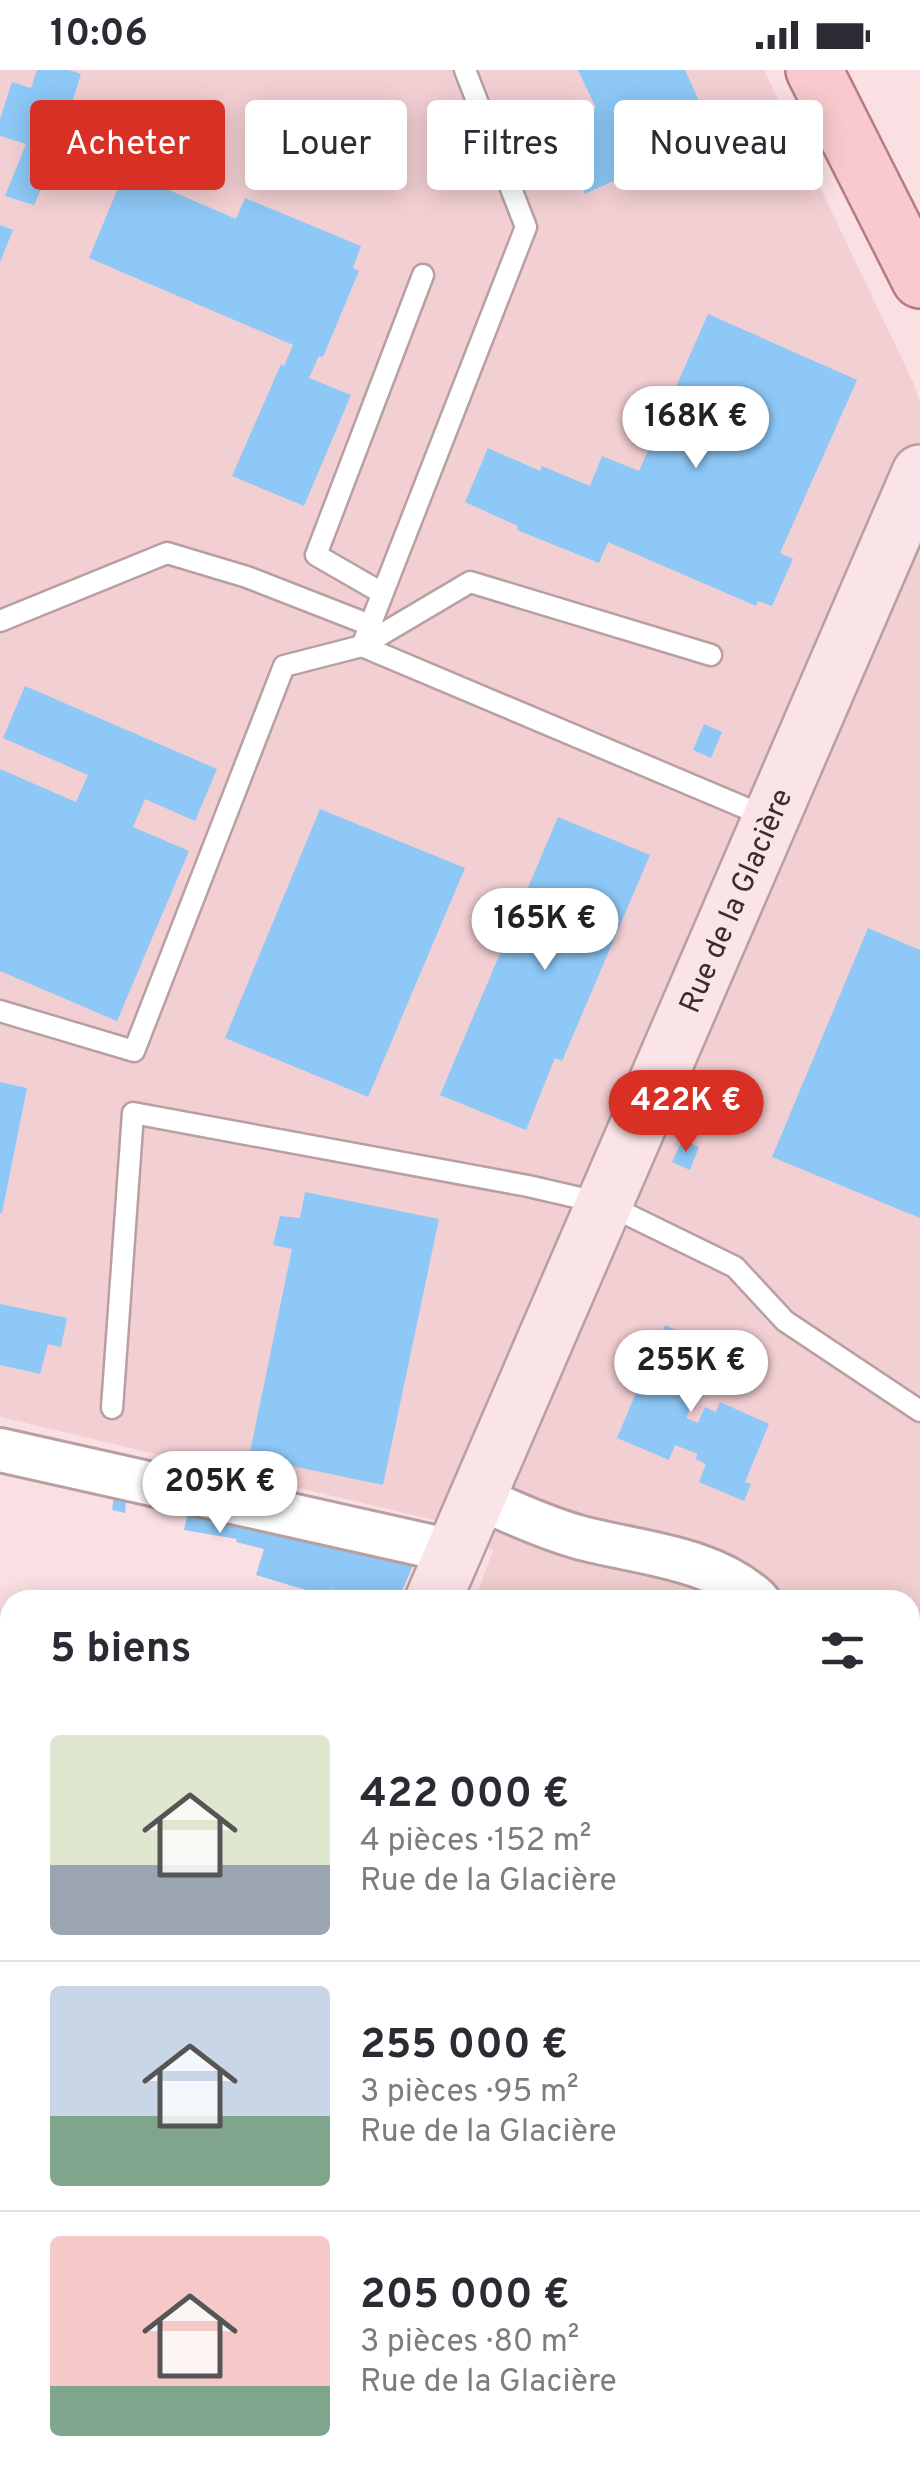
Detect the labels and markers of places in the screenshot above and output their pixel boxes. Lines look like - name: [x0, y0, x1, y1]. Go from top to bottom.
- pin: 168K €: [615, 386, 777, 471]
- pin: 165K €: [464, 888, 626, 973]
- pin: 422K €: [605, 1070, 767, 1155]
- pin: 255K €: [610, 1330, 772, 1415]
- pin: 205K €: [139, 1451, 301, 1536]

